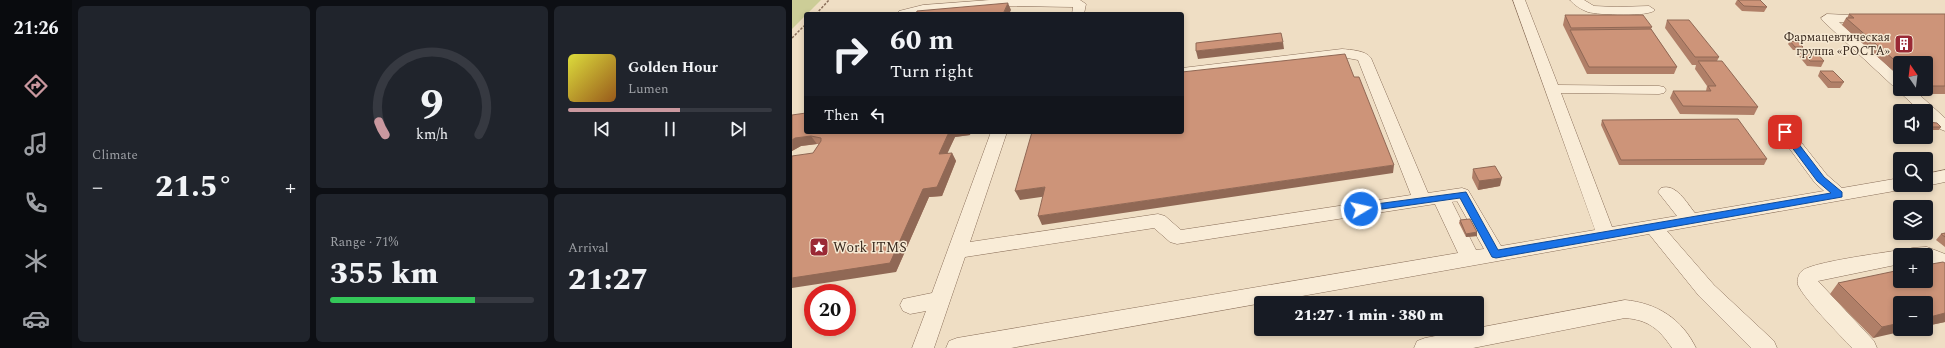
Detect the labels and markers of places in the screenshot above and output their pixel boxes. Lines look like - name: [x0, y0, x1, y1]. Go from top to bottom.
- place label: Фармацевтическая группа «РОСТА»: [1784, 28, 1890, 61]
- building icon: Фармацевтическая группа «РОСТА»: [1893, 33, 1915, 55]
- pin: [1768, 115, 1802, 149]
- place icon: Work ITMS: [808, 236, 830, 258]
- place label: Work ITMS: [833, 237, 907, 258]

